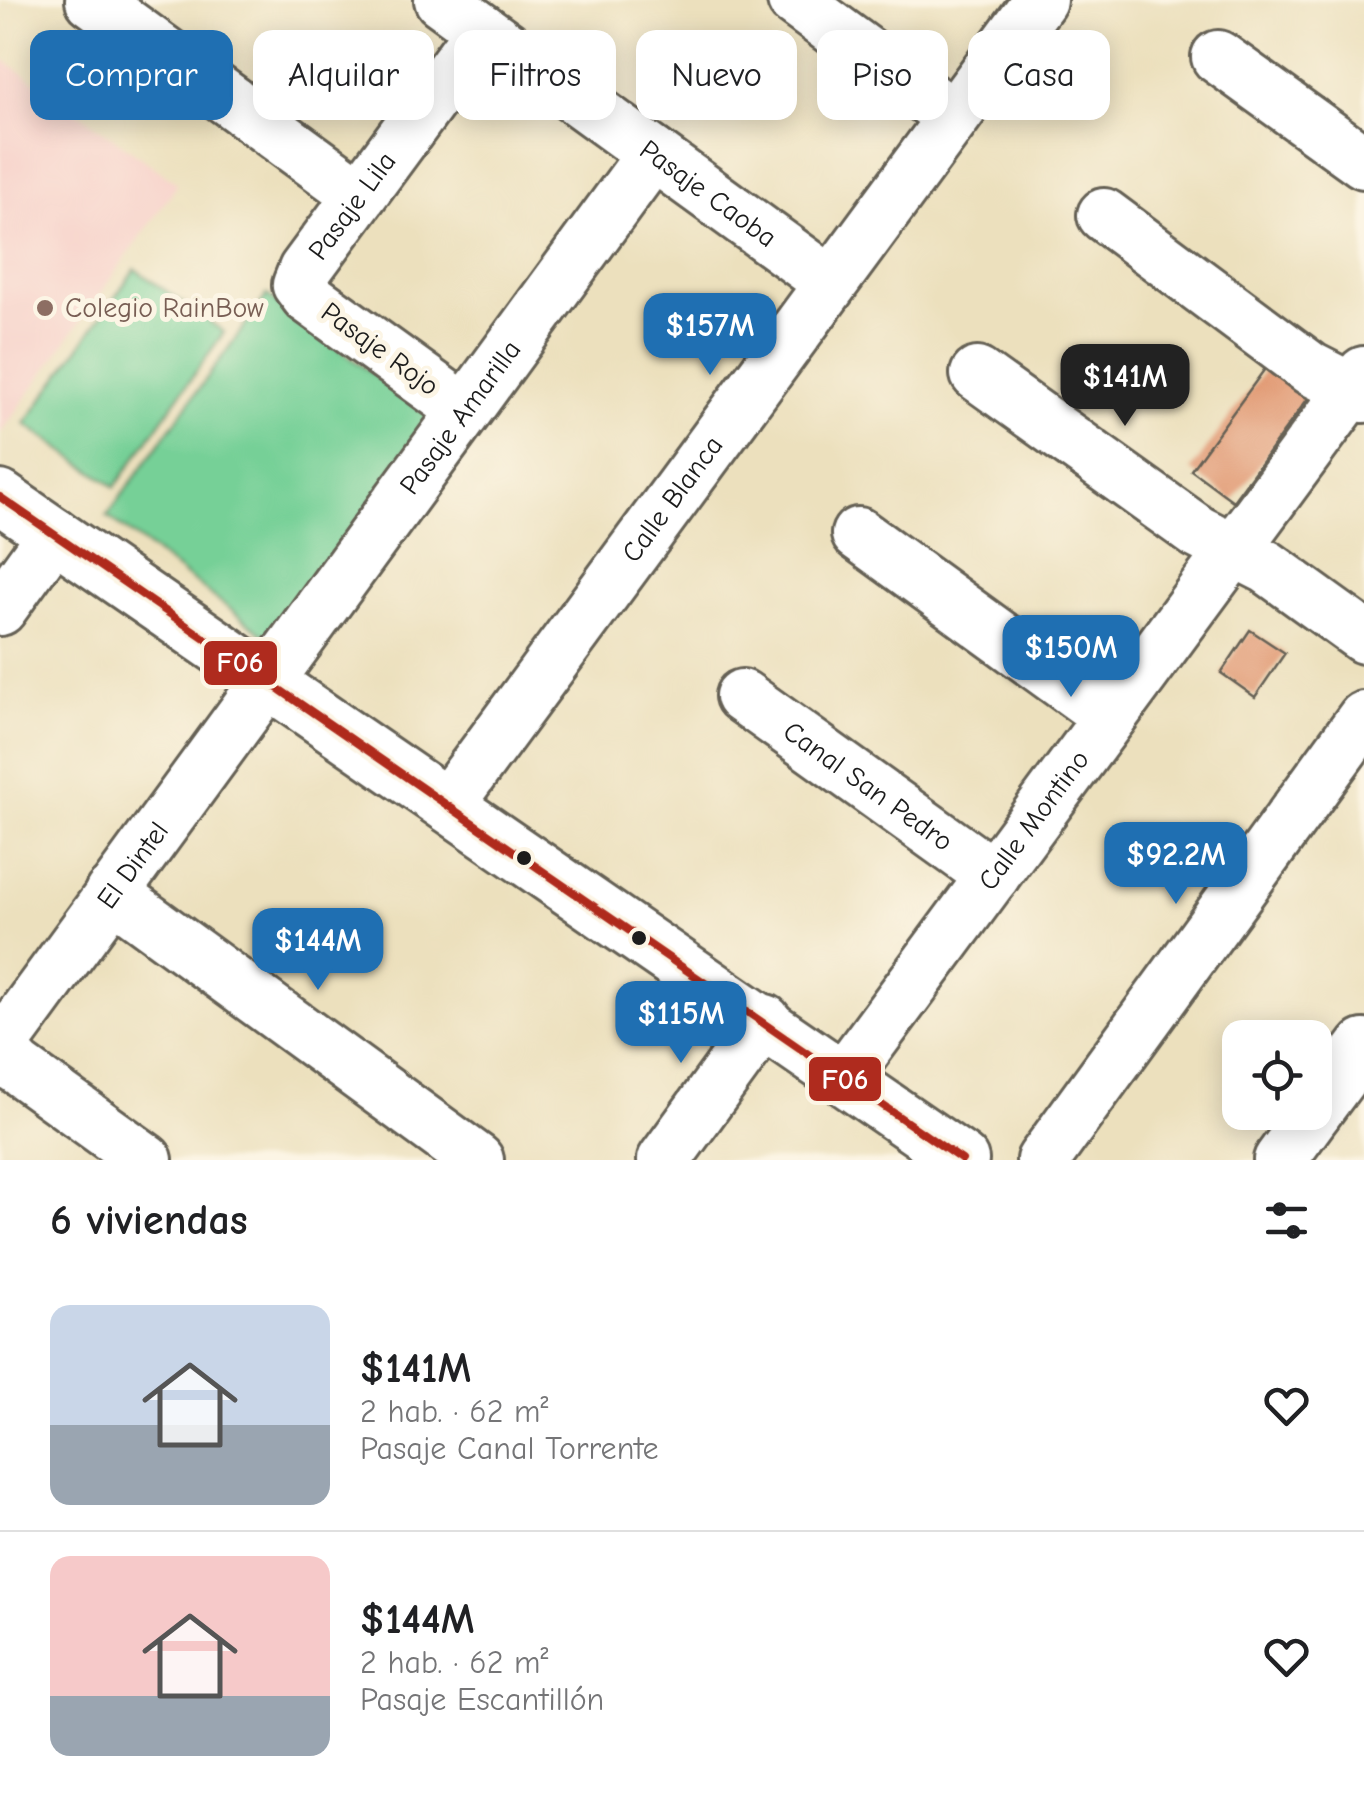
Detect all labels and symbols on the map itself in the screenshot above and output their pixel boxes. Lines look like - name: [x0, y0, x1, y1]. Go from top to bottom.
- street label: Pasaje Caoba: [634, 134, 783, 254]
- street label: Pasaje Lila: [302, 146, 403, 266]
- place label: Colegio RainBow: [65, 292, 264, 324]
- pin: $157M: [640, 293, 780, 378]
- street label: Pasaje Rojo: [315, 296, 445, 402]
- marker: Colegio RainBow: [34, 297, 56, 319]
- street label: Pasaje Amarilla: [393, 334, 527, 501]
- pin: $141M: [1055, 344, 1195, 429]
- street label: Calle Blanca: [615, 430, 729, 568]
- pin: $150M: [1001, 615, 1141, 700]
- line badge: F06: [202, 639, 279, 687]
- text: F06: [217, 647, 263, 679]
- street label: Canal San Pedro: [777, 715, 959, 858]
- street label: Calle Montino: [972, 744, 1096, 896]
- street label: El Dintel: [91, 816, 175, 915]
- pin: $92.2M: [1095, 822, 1257, 907]
- unlabelled marker: [514, 848, 534, 868]
- pin: $144M: [248, 908, 388, 993]
- unlabelled marker: [629, 928, 649, 948]
- pin: $115M: [611, 981, 751, 1066]
- line badge: F06: [807, 1055, 883, 1103]
- text: F06: [822, 1064, 868, 1096]

